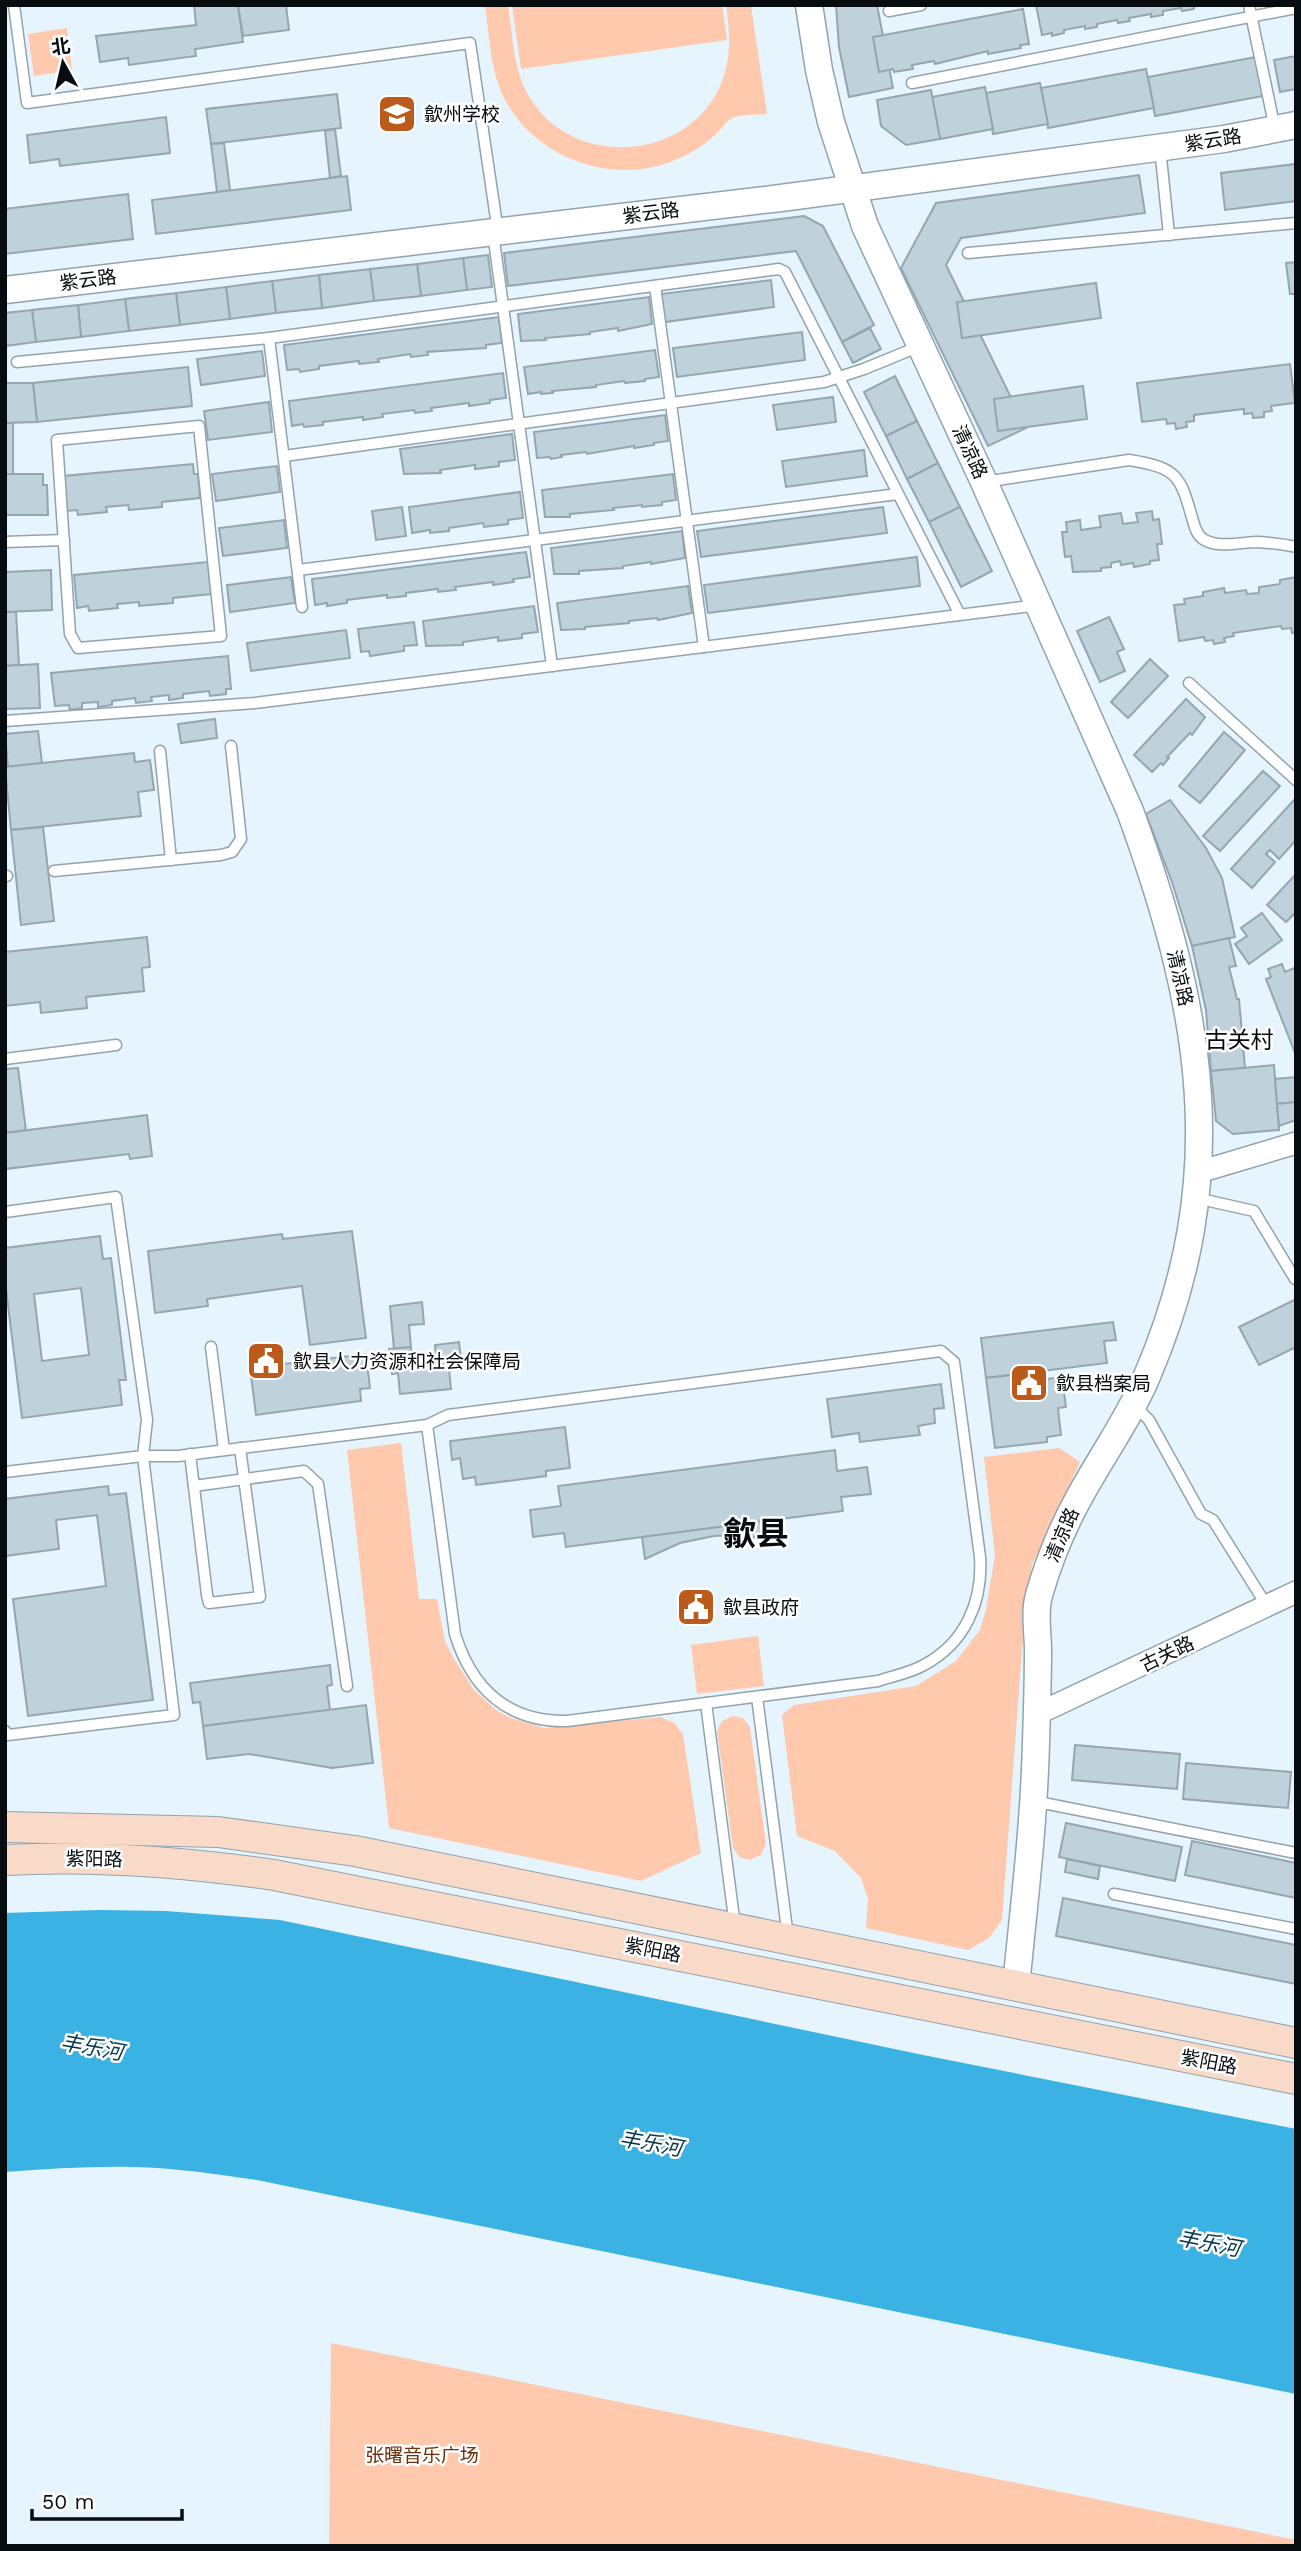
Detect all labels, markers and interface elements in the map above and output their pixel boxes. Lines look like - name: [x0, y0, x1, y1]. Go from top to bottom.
- north arrow: [28, 28, 98, 98]
- text: 北: [50, 34, 72, 59]
- school or university icon: 歙州学校: [376, 93, 418, 135]
- place label: 歙州学校: [424, 103, 500, 126]
- street label: 紫云路: [1183, 124, 1243, 156]
- street label: 紫云路: [621, 198, 681, 228]
- street label: 紫云路: [58, 265, 118, 295]
- street label: 清凉路: [948, 421, 992, 483]
- street label: 清凉路: [1162, 948, 1198, 1008]
- district label: 古关村: [1205, 1027, 1274, 1054]
- public building icon: 歙县人力资源和社会保障局: [245, 1340, 287, 1382]
- place label: 歙县人力资源和社会保障局: [293, 1350, 521, 1373]
- public building icon: 歙县档案局: [1008, 1362, 1050, 1404]
- place label: 歙县档案局: [1056, 1372, 1151, 1395]
- street label: 清凉路: [1040, 1504, 1084, 1566]
- district label: 歙县: [723, 1514, 789, 1553]
- public building icon: 歙县政府: [675, 1586, 717, 1628]
- place label: 歙县政府: [723, 1596, 799, 1619]
- street label: 古关路: [1136, 1631, 1198, 1677]
- street label: 紫阳路: [65, 1847, 123, 1871]
- street label: 紫阳路: [623, 1933, 683, 1967]
- water label: 丰乐河: [59, 2029, 129, 2065]
- street label: 紫阳路: [1179, 2045, 1239, 2079]
- water label: 丰乐河: [618, 2125, 688, 2161]
- water label: 丰乐河: [1176, 2225, 1246, 2262]
- park label: 张曙音乐广场: [365, 2444, 479, 2467]
- scale bar: [32, 2478, 182, 2522]
- text: 50 m: [42, 2489, 94, 2514]

